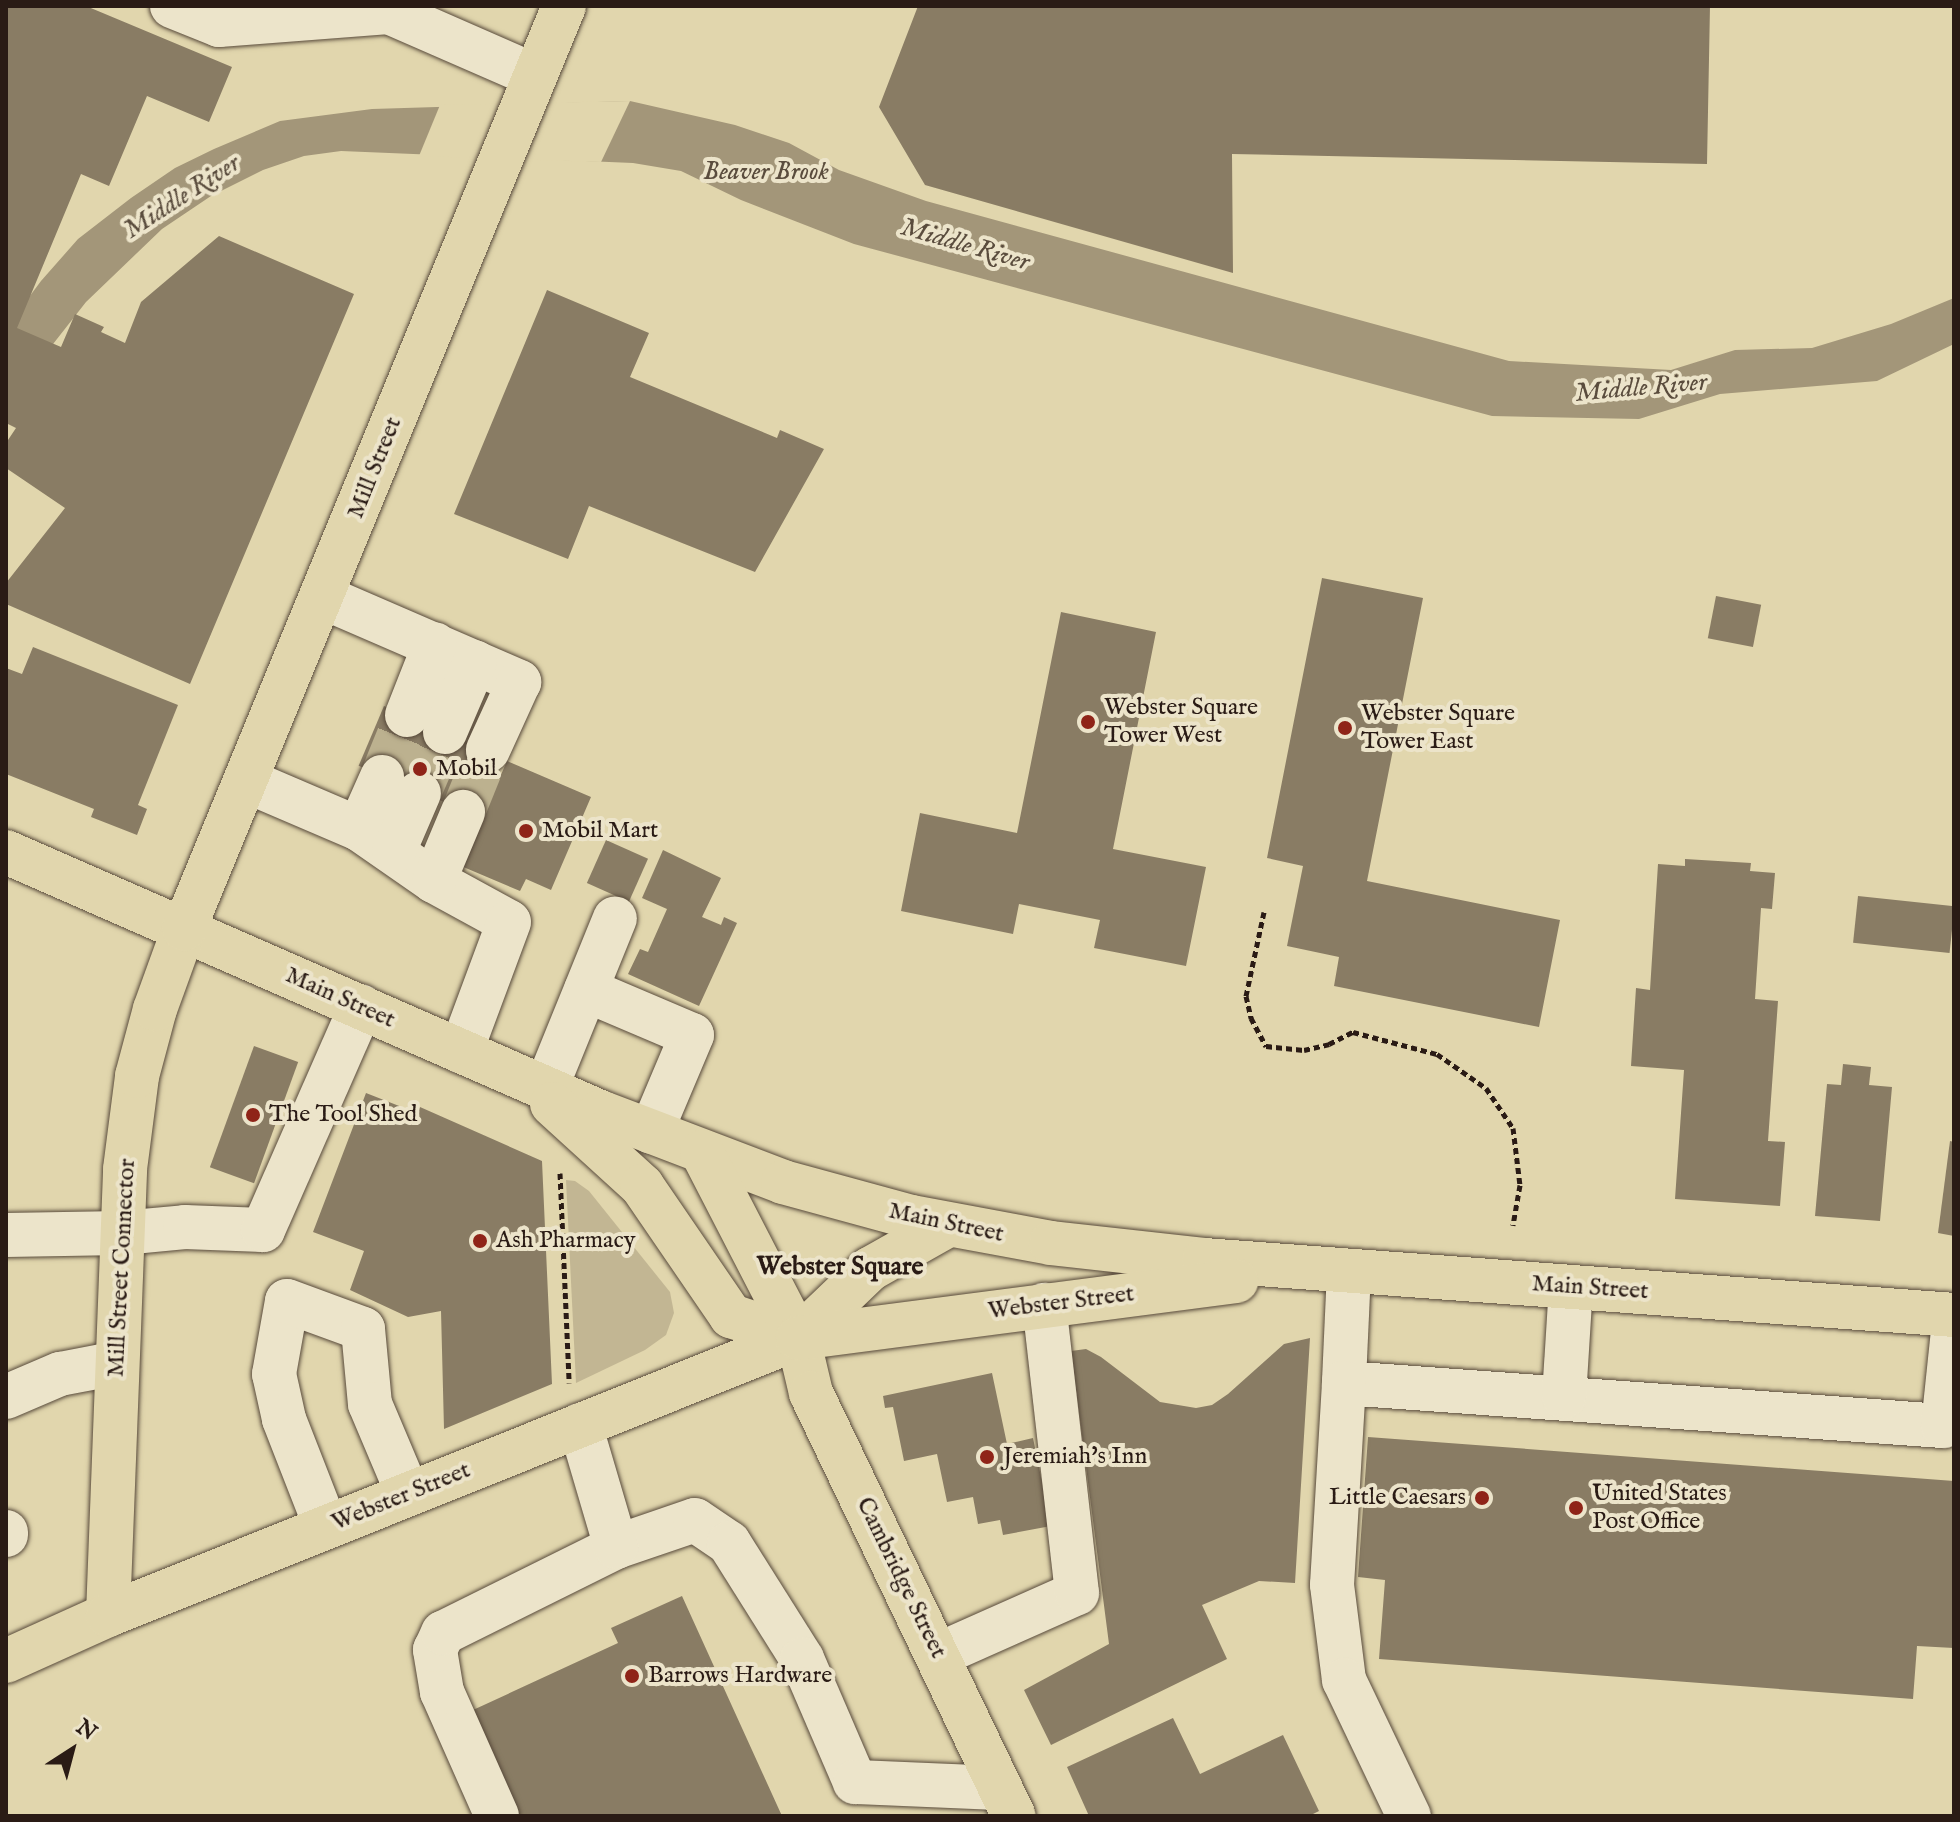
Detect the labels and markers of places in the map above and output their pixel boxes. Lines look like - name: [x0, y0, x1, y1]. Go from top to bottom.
- place label: Webster Square Tower West: [1104, 694, 1258, 750]
- place label: Webster Square Tower East: [1361, 700, 1515, 756]
- marker: Webster Square Tower West: [1079, 713, 1097, 731]
- marker: Webster Square Tower East: [1336, 719, 1354, 737]
- place label: Mobil: [436, 755, 497, 783]
- marker: Mobil: [411, 760, 429, 778]
- place label: Mobil Mart: [542, 817, 658, 845]
- marker: Mobil Mart: [517, 822, 535, 840]
- place label: The Tool Shed: [269, 1101, 417, 1129]
- marker: The Tool Shed: [244, 1106, 262, 1124]
- place label: Ash Pharmacy: [496, 1227, 636, 1255]
- marker: Ash Pharmacy: [471, 1232, 489, 1250]
- place label: Jeremiah's Inn: [1003, 1443, 1147, 1471]
- marker: Jeremiah's Inn: [978, 1448, 996, 1466]
- place label: United States Post Office: [1592, 1480, 1727, 1536]
- place label: Little Caesars: [1329, 1484, 1466, 1512]
- marker: Little Caesars: [1473, 1489, 1491, 1507]
- marker: United States Post Office: [1567, 1499, 1585, 1517]
- place label: Barrows Hardware: [648, 1662, 832, 1690]
- marker: Barrows Hardware: [623, 1667, 641, 1685]

